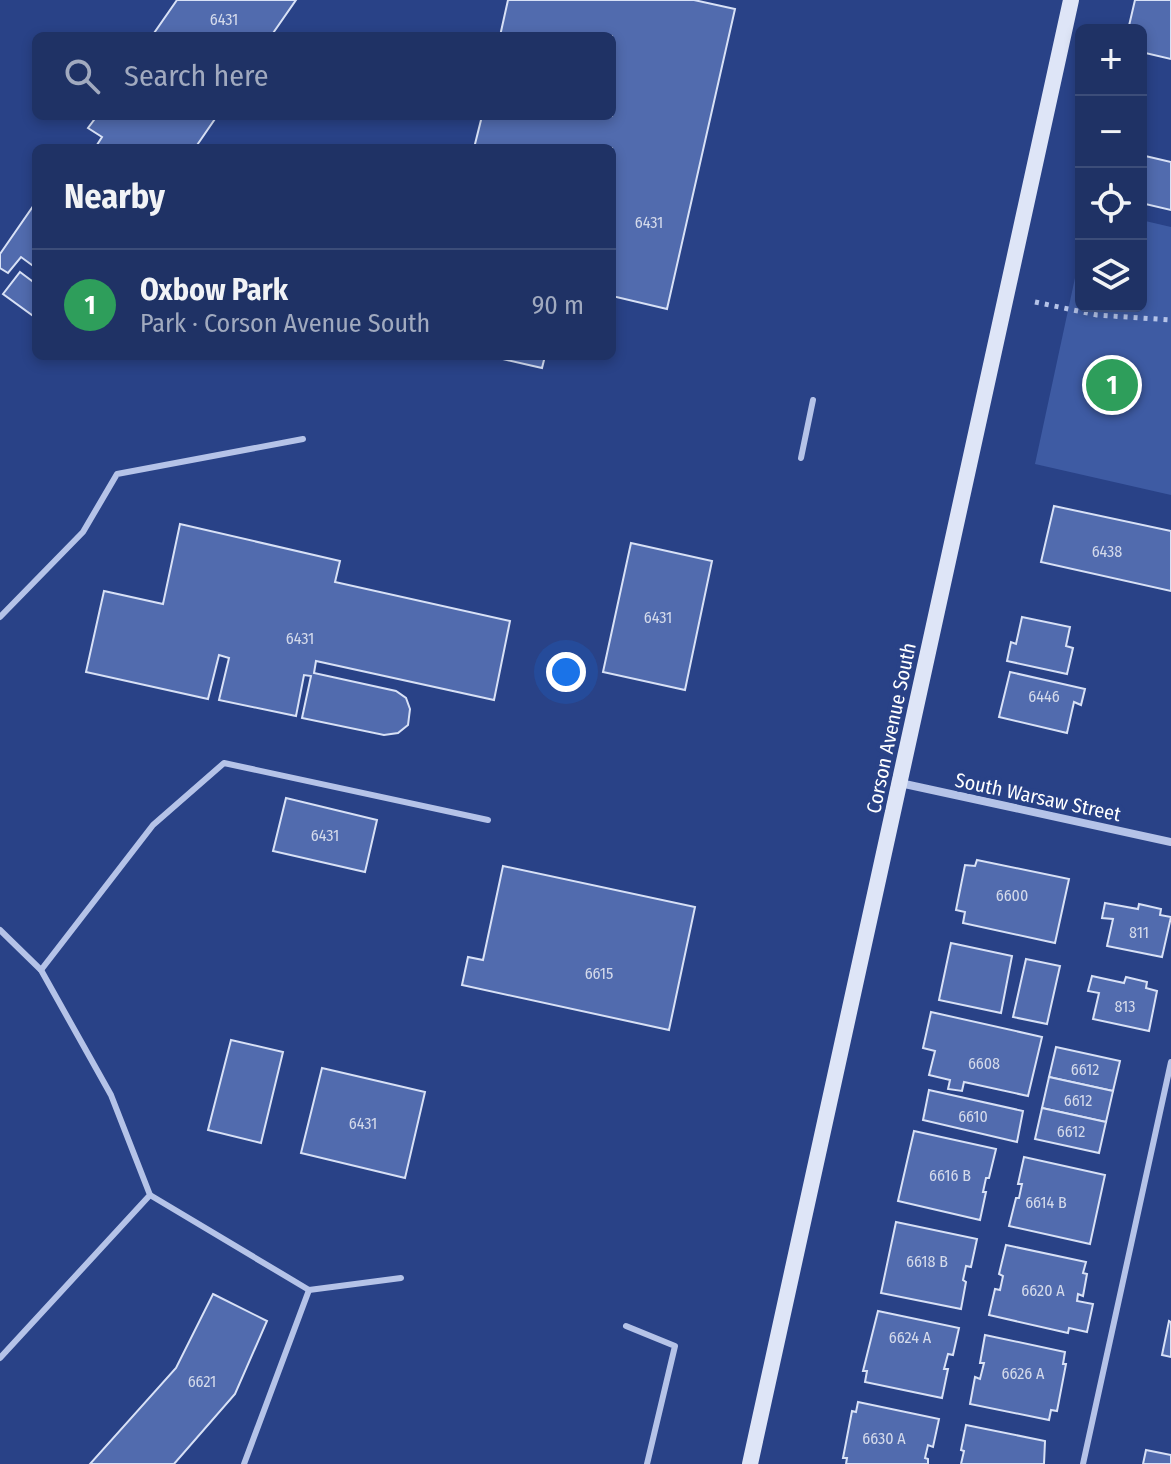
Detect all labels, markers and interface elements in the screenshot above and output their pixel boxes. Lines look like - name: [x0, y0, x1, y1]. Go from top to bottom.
- house number: 6431: [210, 10, 238, 29]
- map controls: [1075, 24, 1147, 312]
- button: +: [1075, 24, 1147, 96]
- search box: [32, 32, 616, 120]
- icon: search: [60, 54, 104, 98]
- text: Search here: [124, 58, 269, 94]
- button: −: [1075, 96, 1147, 168]
- button: locate: [1075, 168, 1147, 240]
- text: Nearby: [64, 176, 165, 217]
- house number: 6431: [635, 213, 663, 232]
- button: layers: [1075, 240, 1147, 312]
- text: Oxbow Park: [140, 272, 288, 308]
- text: 1: [85, 290, 96, 321]
- text: 90 m: [532, 290, 584, 321]
- text: Park · Corson Avenue South: [140, 308, 430, 339]
- pin: 1: [1086, 355, 1138, 415]
- house number: 6438: [1092, 542, 1122, 561]
- house number: 6431: [644, 608, 672, 627]
- house number: 6431: [286, 629, 314, 648]
- street label: Corson Avenue South: [861, 640, 921, 816]
- your location: [546, 652, 586, 692]
- house number: 6446: [1028, 687, 1060, 706]
- street label: South Warsaw Street: [953, 768, 1123, 826]
- house number: 6431: [311, 826, 339, 845]
- house number: 6600: [996, 886, 1028, 905]
- house number: 811: [1129, 923, 1149, 942]
- house number: 6615: [585, 964, 613, 983]
- house number: 813: [1114, 997, 1136, 1016]
- house number: 6608: [968, 1054, 1000, 1073]
- house number: 6612: [1071, 1060, 1099, 1079]
- house number: 6612: [1064, 1091, 1092, 1110]
- house number: 6610: [958, 1107, 988, 1126]
- house number: 6431: [349, 1114, 377, 1133]
- house number: 6612: [1057, 1122, 1085, 1141]
- house number: 6616 B: [929, 1166, 971, 1185]
- house number: 6614 B: [1025, 1193, 1067, 1212]
- house number: 6618 B: [906, 1252, 948, 1271]
- house number: 6620 A: [1021, 1281, 1065, 1300]
- house number: 6624 A: [889, 1328, 932, 1347]
- house number: 6626 A: [1002, 1364, 1045, 1383]
- house number: 6621: [188, 1372, 216, 1391]
- house number: 6630 A: [862, 1429, 906, 1448]

